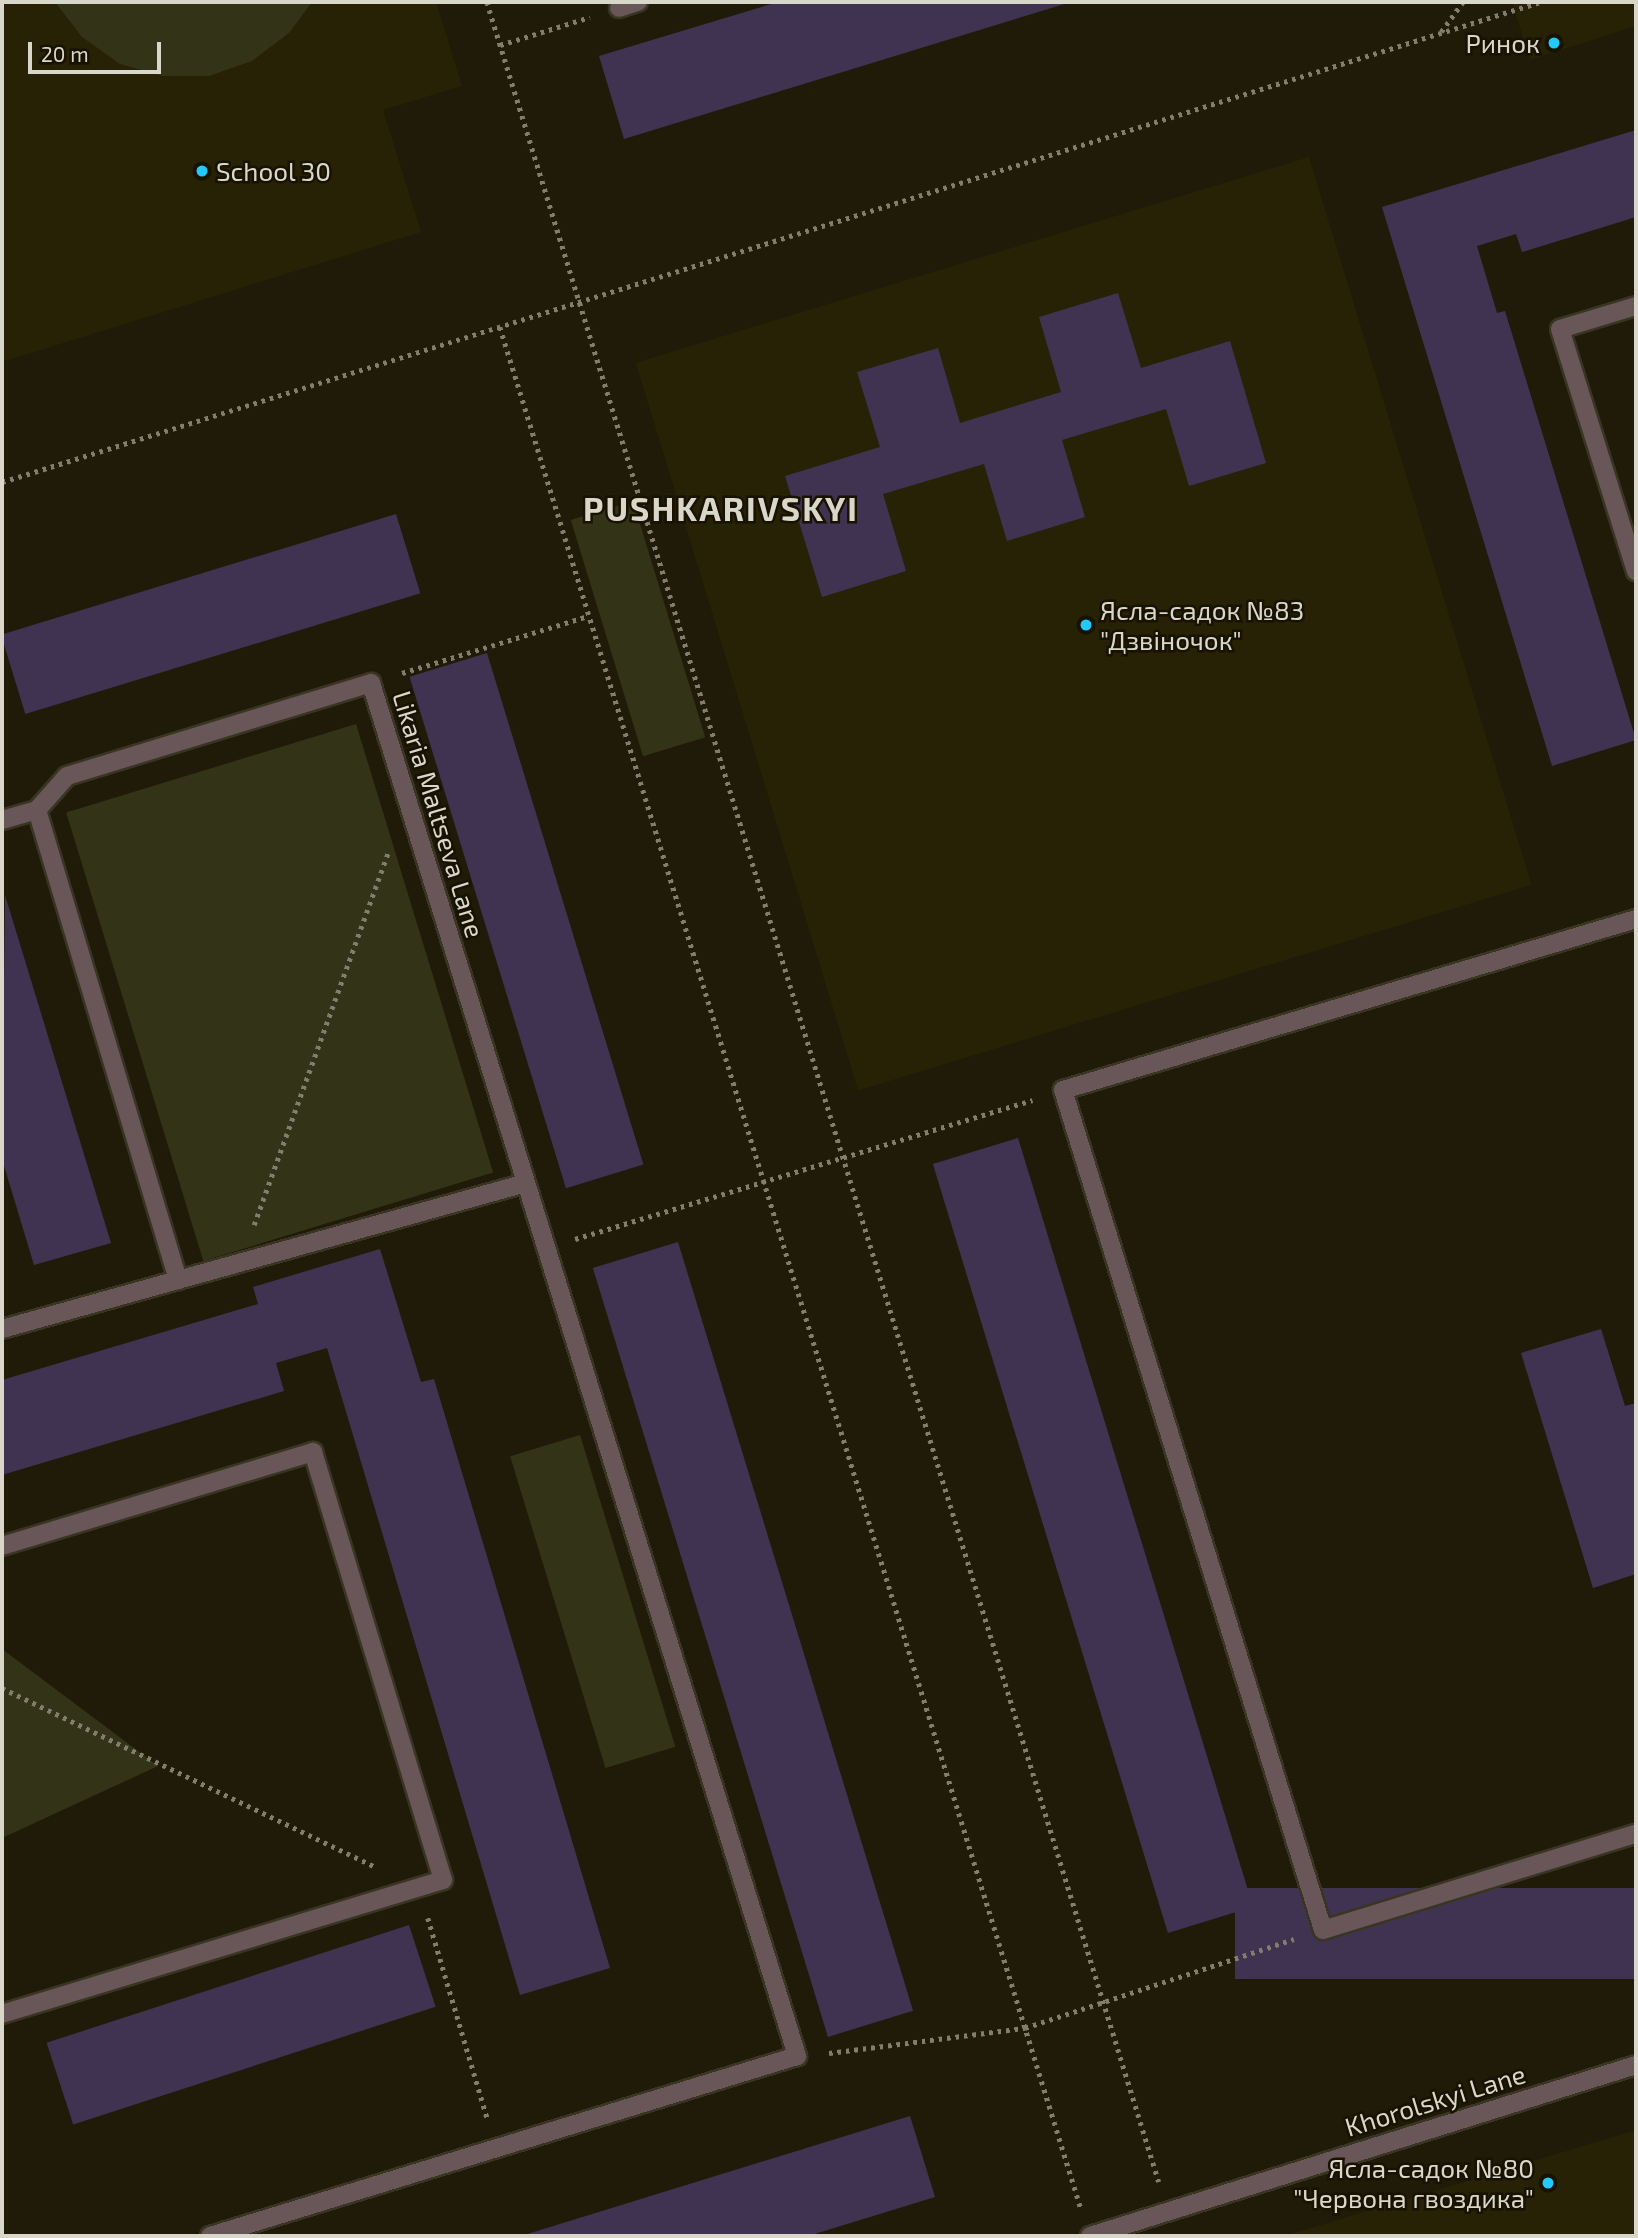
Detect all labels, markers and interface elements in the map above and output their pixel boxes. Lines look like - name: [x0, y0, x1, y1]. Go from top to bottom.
- place label: Ринок: [1465, 27, 1540, 59]
- scale bar: [32, 28, 164, 72]
- marker: Ринок: [1546, 35, 1562, 51]
- text: 20 m: [41, 41, 89, 66]
- place label: School 30: [216, 155, 332, 187]
- marker: School 30: [194, 163, 210, 179]
- district label: PUSHKARIVSKYI: [585, 489, 857, 529]
- place label: Ясла-садок №83 "Дзвіночок": [1100, 594, 1304, 656]
- marker: Ясла-садок №83 "Дзвіночок": [1078, 617, 1094, 633]
- street label: Likaria Maltseva Lane: [387, 687, 491, 941]
- street label: Khorolskyi Lane: [1341, 2058, 1529, 2142]
- place label: Ясла-садок №80 "Червона гвоздика": [1293, 2152, 1534, 2214]
- marker: Ясла-садок №80 "Червона гвоздика": [1540, 2175, 1556, 2191]

